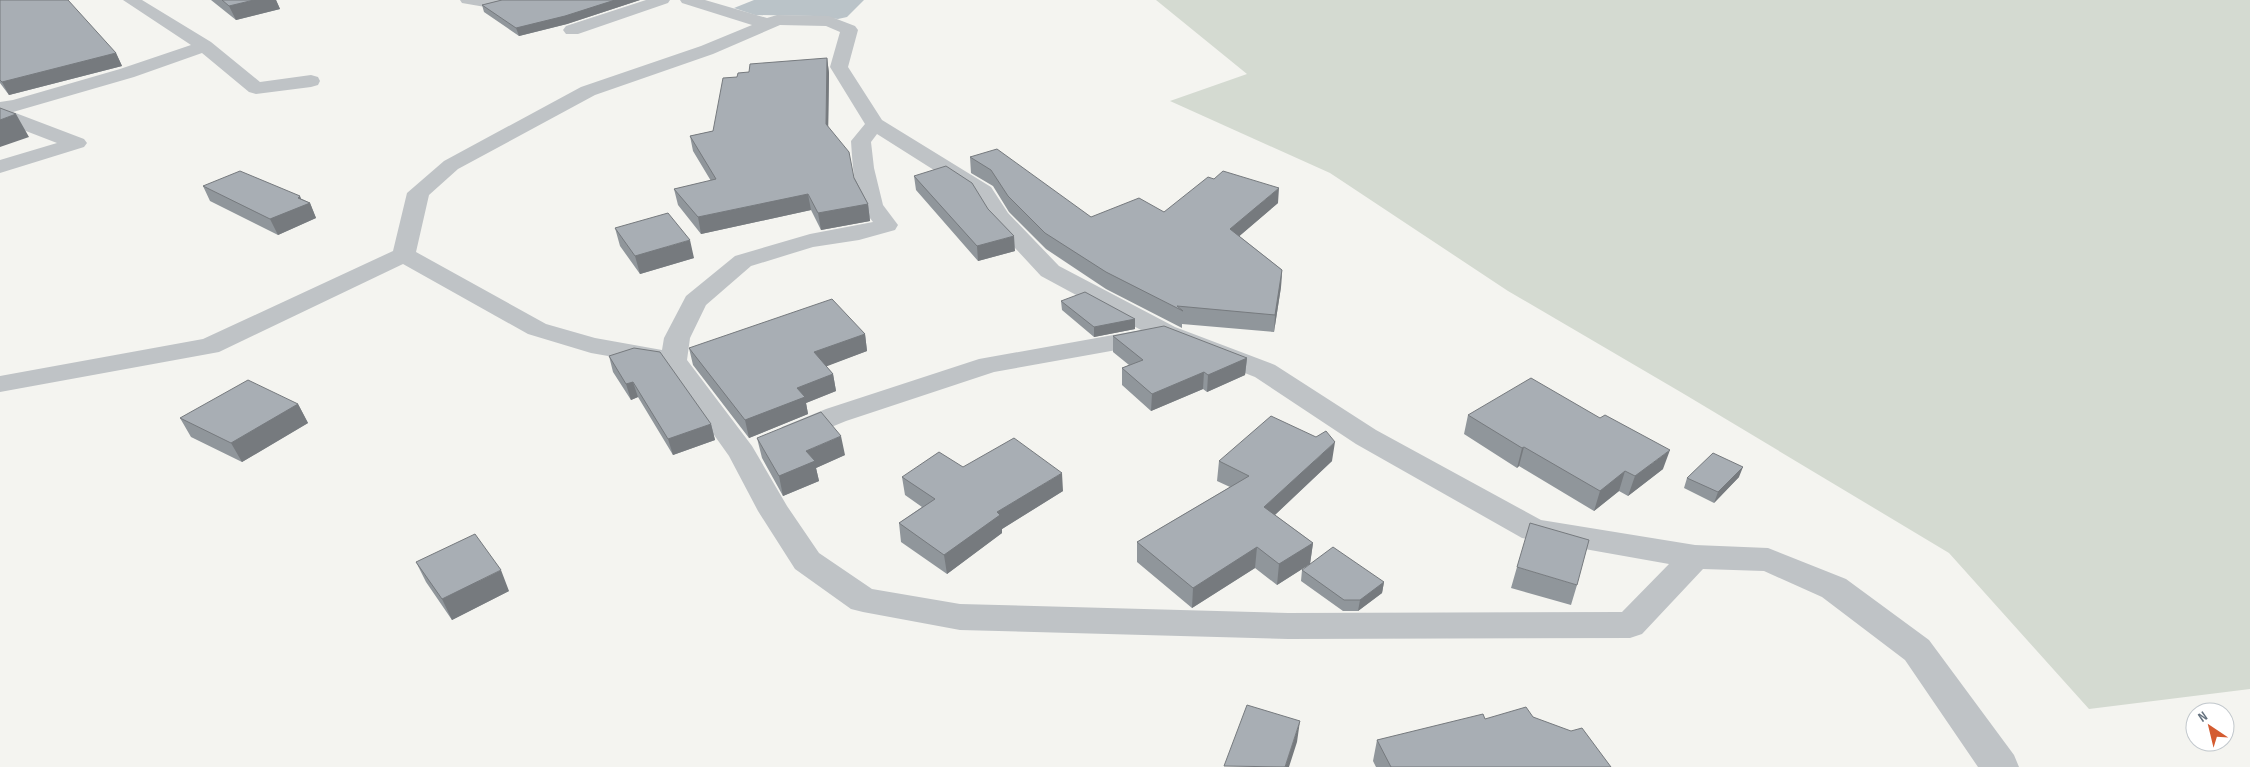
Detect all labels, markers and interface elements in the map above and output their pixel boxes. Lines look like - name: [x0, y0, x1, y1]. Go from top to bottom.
- north arrow: [2185, 702, 2235, 752]
- text: N: [2195, 708, 2211, 726]

